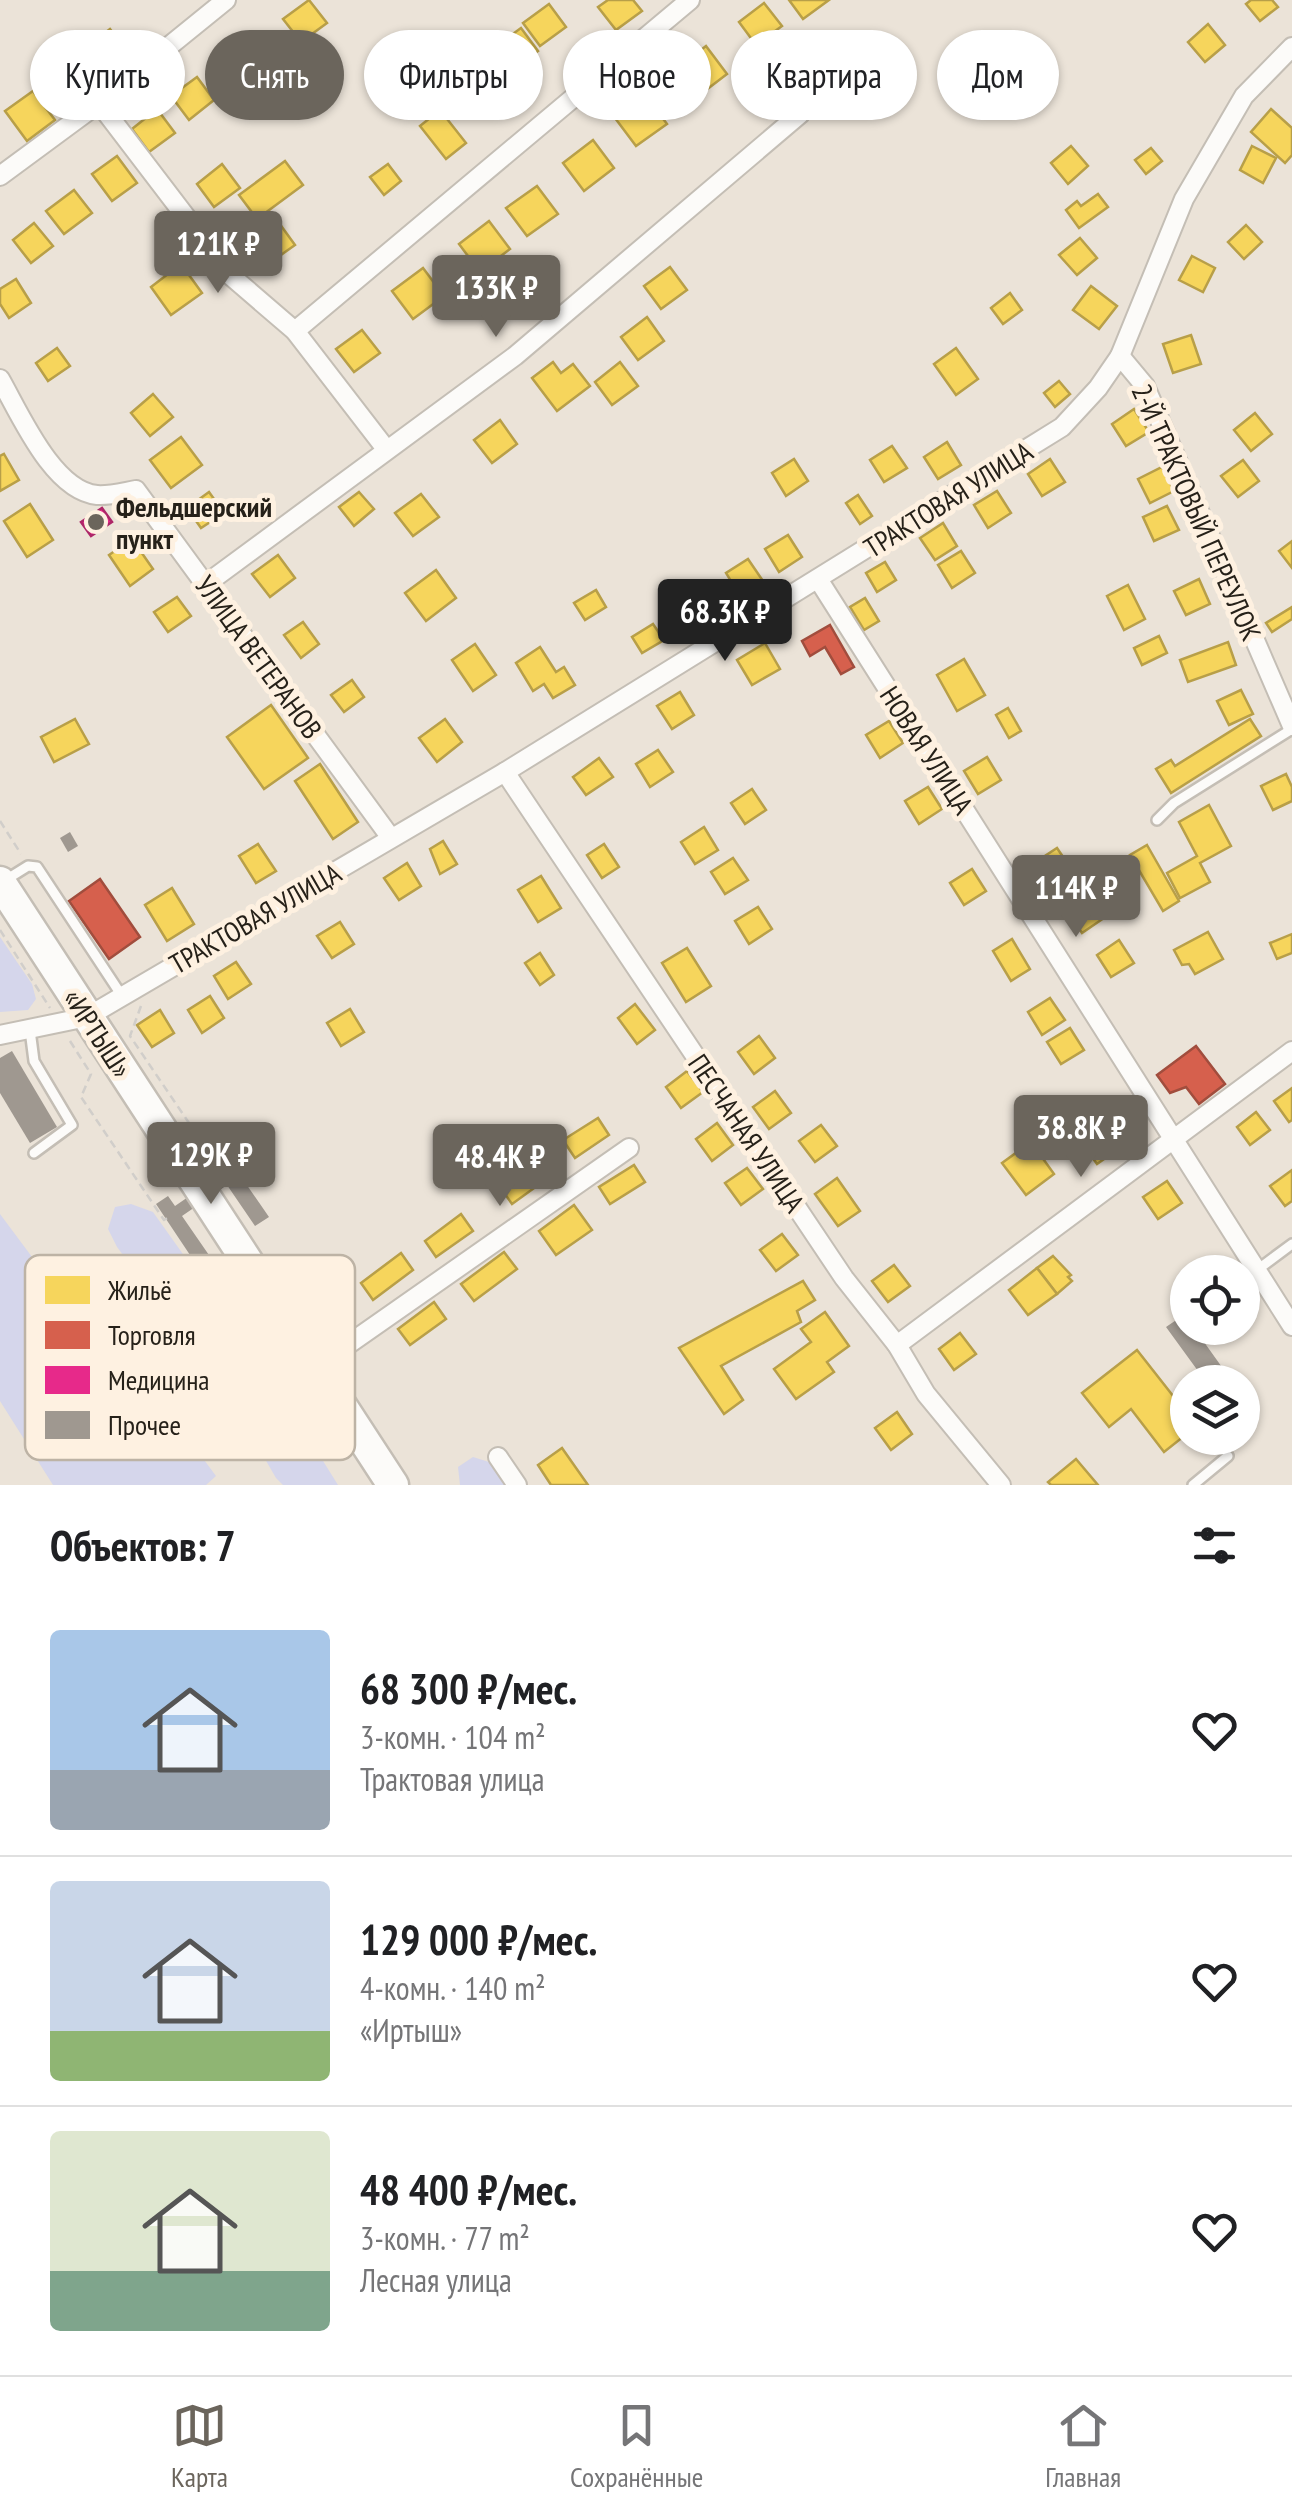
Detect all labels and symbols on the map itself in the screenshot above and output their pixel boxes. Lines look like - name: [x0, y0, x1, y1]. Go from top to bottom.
- pin: 121K ₽: [137, 211, 299, 296]
- pin: 133K ₽: [415, 255, 577, 340]
- street label: 2-Й ТРАКТОВЫЙ ПЕРЕУЛОК: [1124, 378, 1270, 646]
- street label: ТРАКТОВАЯ УЛИЦА: [857, 432, 1040, 566]
- place label: Фельдшерский пункт: [116, 488, 272, 557]
- marker: Фельдшерский пункт: [85, 511, 107, 533]
- street label: УЛИЦА ВЕТЕРАНОВ: [187, 568, 331, 746]
- pin: 68.3K ₽: [633, 579, 817, 664]
- street label: НОВАЯ УЛИЦА: [872, 679, 982, 822]
- street label: ТРАКТОВАЯ УЛИЦА: [163, 854, 348, 982]
- pin: 114K ₽: [995, 855, 1157, 940]
- street label: «ИРТЫШ»: [56, 982, 140, 1084]
- street label: ПЕСЧАНАЯ УЛИЦА: [680, 1047, 814, 1220]
- pin: 38.8K ₽: [989, 1095, 1173, 1180]
- pin: 129K ₽: [130, 1122, 292, 1207]
- pin: 48.4K ₽: [408, 1124, 592, 1209]
- legend: [25, 1255, 355, 1460]
- text: Жильё: [107, 1271, 172, 1308]
- text: Торговля: [108, 1316, 195, 1353]
- text: Медицина: [108, 1361, 210, 1398]
- text: Прочее: [108, 1406, 181, 1443]

